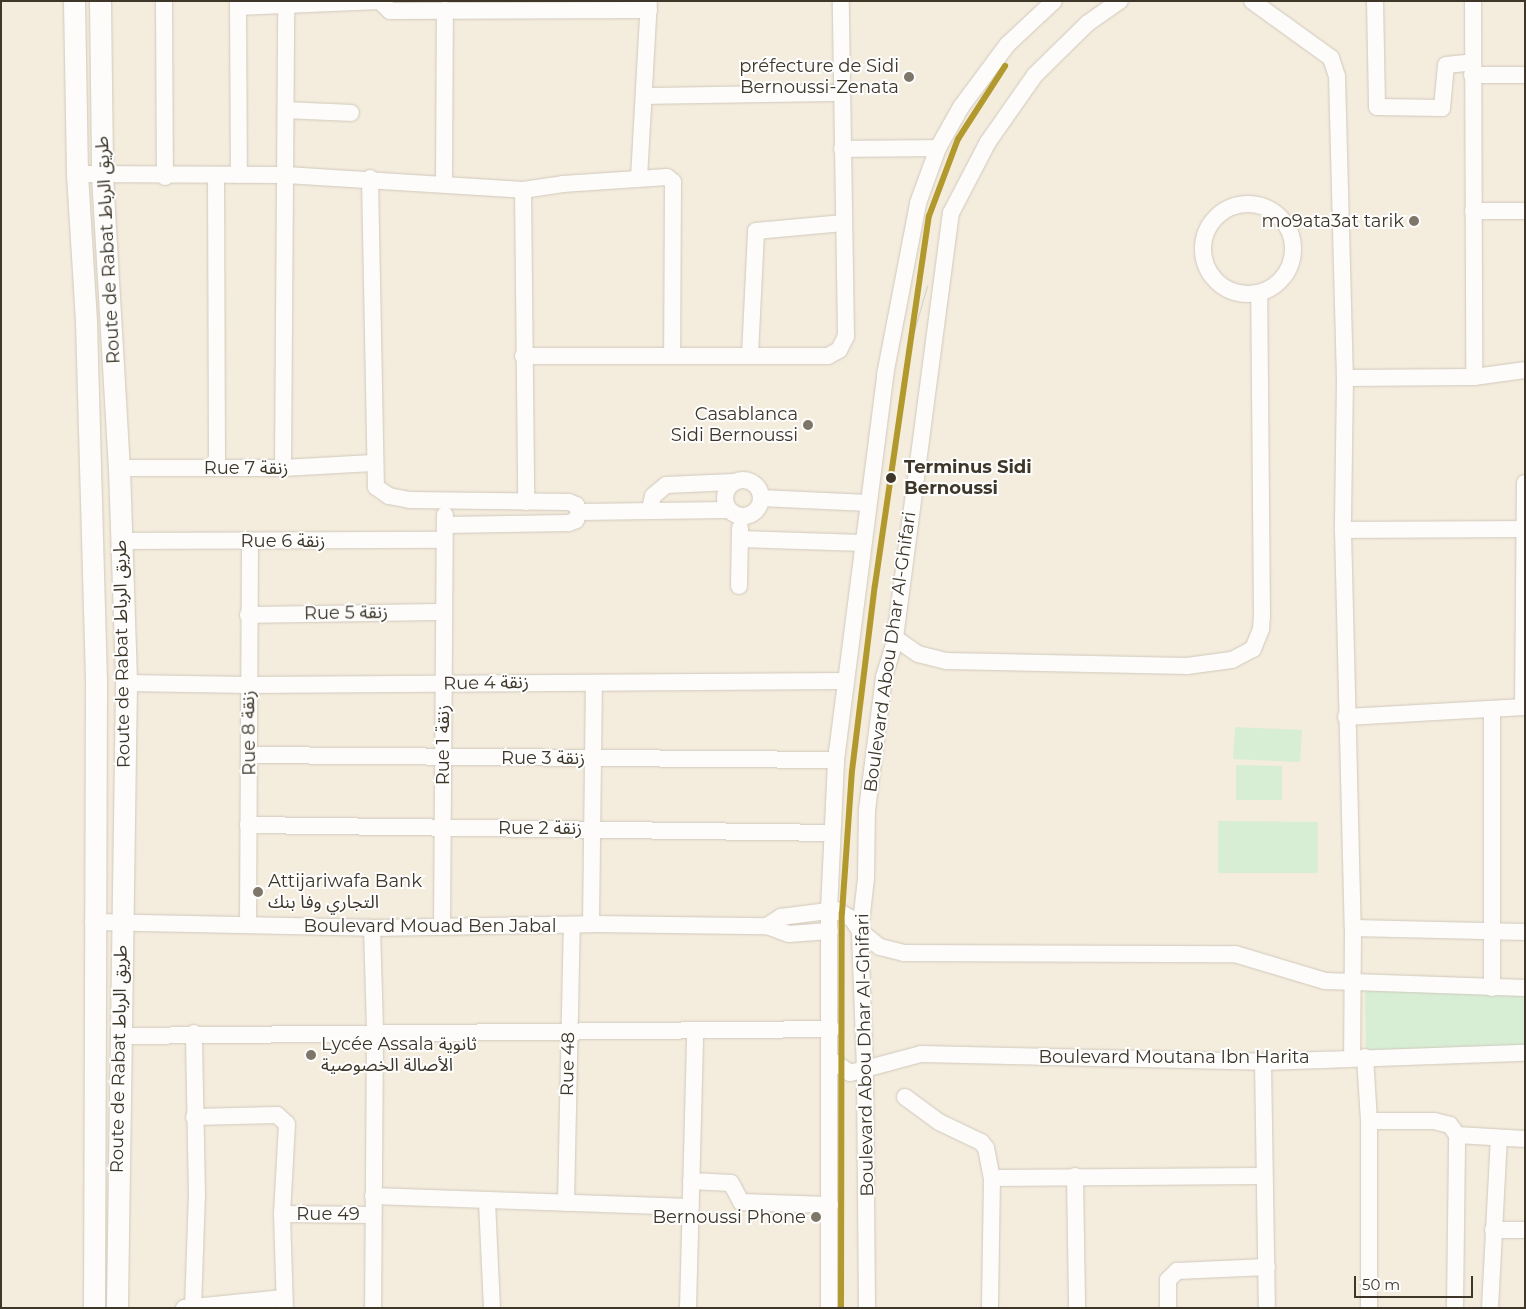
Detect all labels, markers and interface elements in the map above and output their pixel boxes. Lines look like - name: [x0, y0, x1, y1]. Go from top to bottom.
- place label: préfecture de Sidi Bernoussi-Zenata: [739, 56, 899, 98]
- marker: préfecture de Sidi Bernoussi-Zenata: [903, 71, 915, 83]
- street label: Route de Rabat طريق الرباط: [91, 135, 125, 365]
- place label: mo9ata3at tarik: [1262, 210, 1404, 232]
- marker: mo9ata3at tarik: [1408, 215, 1420, 227]
- place label: Casablanca Sidi Bernoussi: [671, 404, 798, 446]
- marker: Casablanca Sidi Bernoussi: [802, 419, 814, 431]
- street label: Rue 7 زنقة: [204, 457, 288, 479]
- place label: Terminus Sidi Bernoussi: [904, 457, 1032, 499]
- marker: Terminus Sidi Bernoussi: [882, 469, 900, 487]
- street label: Boulevard Abou Dhar Al-Ghifari: [860, 510, 920, 794]
- street label: Rue 6 زنقة: [241, 530, 325, 552]
- street label: Route de Rabat طريق الرباط: [109, 540, 135, 768]
- street label: Rue 5 زنقة: [304, 601, 388, 625]
- street label: Rue 4 زنقة: [443, 671, 529, 695]
- street label: Rue 8 زنقة: [237, 690, 261, 776]
- street label: Rue 1 زنقة: [432, 705, 454, 785]
- street label: Rue 3 زنقة: [501, 747, 585, 769]
- street label: Rue 2 زنقة: [498, 817, 582, 839]
- place label: Attijariwafa Bank التجاري وفا بنك: [268, 871, 422, 914]
- marker: Attijariwafa Bank التجاري وفا بنك: [252, 886, 264, 898]
- street label: Boulevard Abou Dhar Al-Ghifari: [852, 913, 878, 1197]
- street label: Boulevard Mouad Ben Jabal: [303, 915, 557, 937]
- street label: Route de Rabat طريق الرباط: [106, 945, 132, 1173]
- street label: Rue 48: [557, 1032, 579, 1096]
- place label: Lycée Assala ثانوية الأصالة الخصوصية: [321, 1034, 477, 1076]
- street label: Boulevard Moutana Ibn Harita: [1038, 1046, 1310, 1068]
- marker: Lycée Assala ثانوية الأصالة الخصوصية: [305, 1049, 317, 1061]
- street label: Rue 49: [296, 1203, 360, 1225]
- place label: Bernoussi Phone: [652, 1206, 806, 1228]
- marker: Bernoussi Phone: [810, 1211, 822, 1223]
- scale bar: [1356, 1266, 1475, 1298]
- text: 50 m: [1362, 1275, 1400, 1294]

